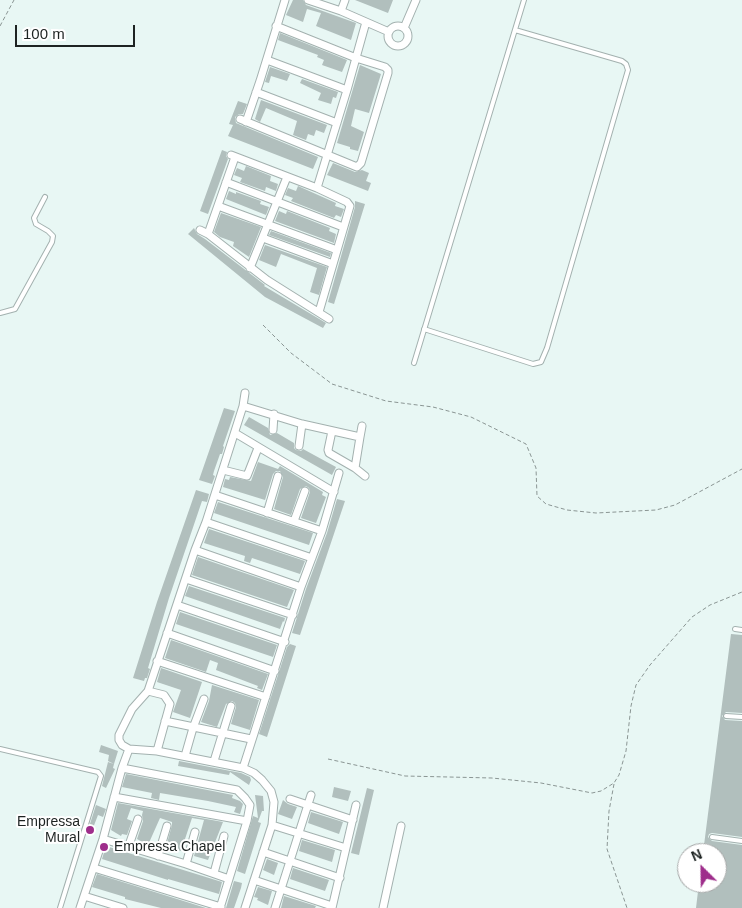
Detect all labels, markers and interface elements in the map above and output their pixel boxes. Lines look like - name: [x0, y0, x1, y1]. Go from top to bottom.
- scale bar: [18, 15, 138, 47]
- text: 100 m: [23, 25, 65, 42]
- place label: Empressa Mural: [17, 814, 80, 846]
- marker: Empressa Mural: [84, 824, 96, 836]
- place label: Empressa Chapel: [114, 839, 225, 855]
- marker: Empressa Chapel: [98, 841, 110, 853]
- north arrow: [677, 843, 727, 893]
- text: N: [689, 846, 704, 864]

